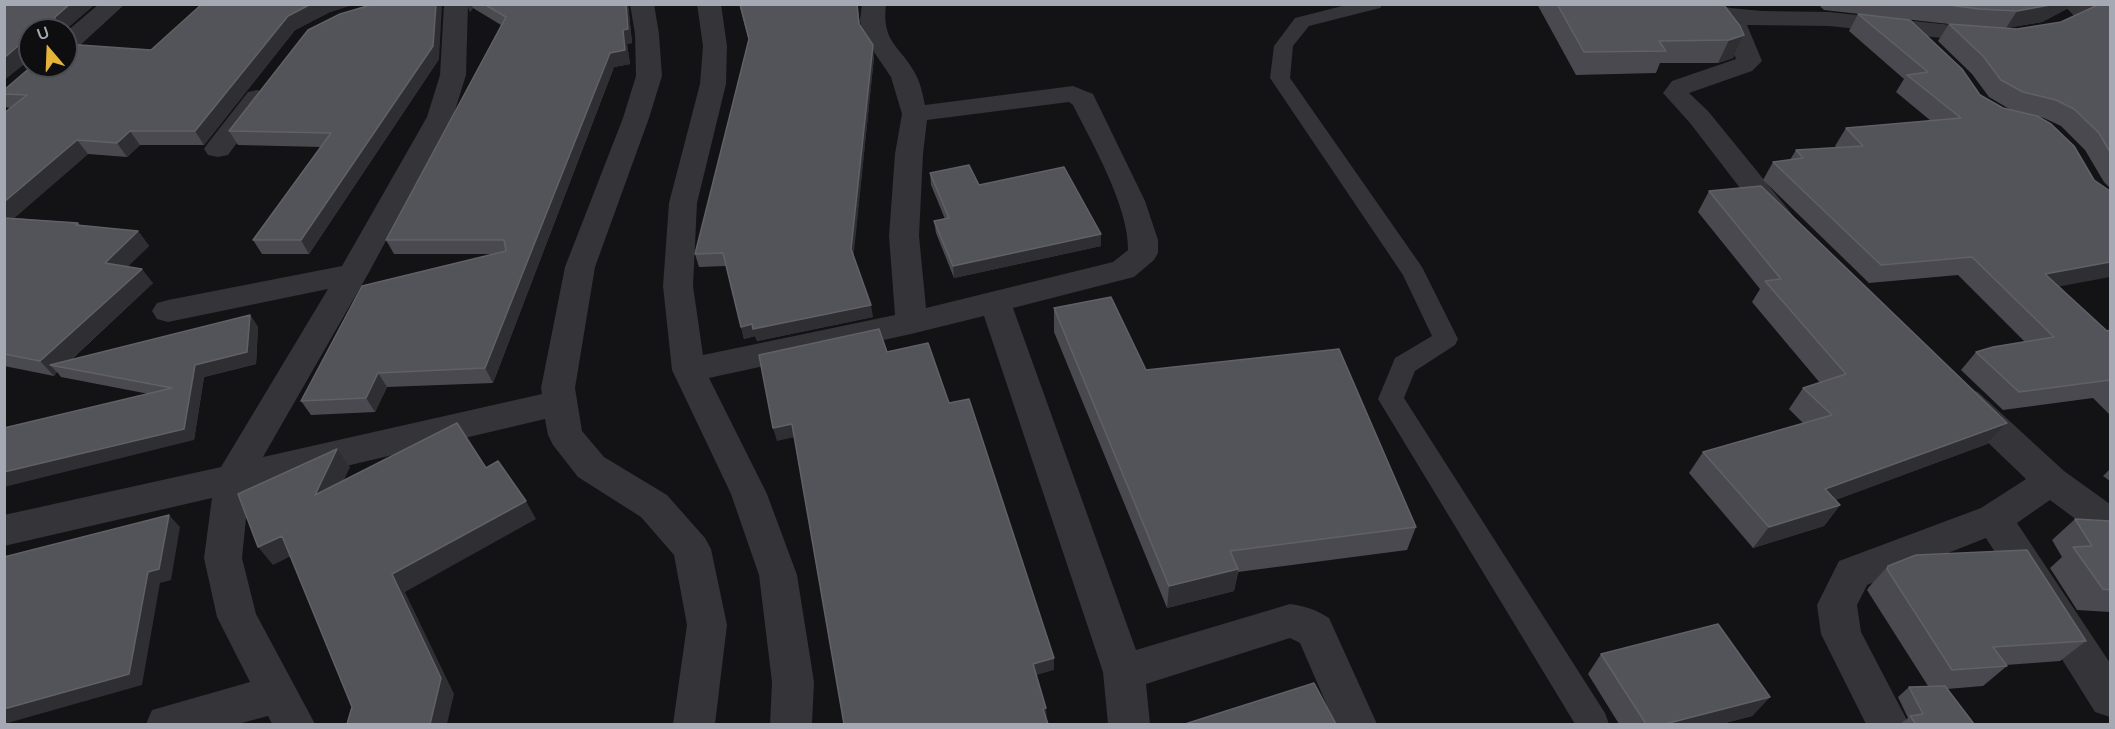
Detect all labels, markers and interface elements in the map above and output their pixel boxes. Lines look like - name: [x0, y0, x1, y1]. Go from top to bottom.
- north arrow: [18, 18, 78, 78]
- text: U: [34, 21, 52, 44]

